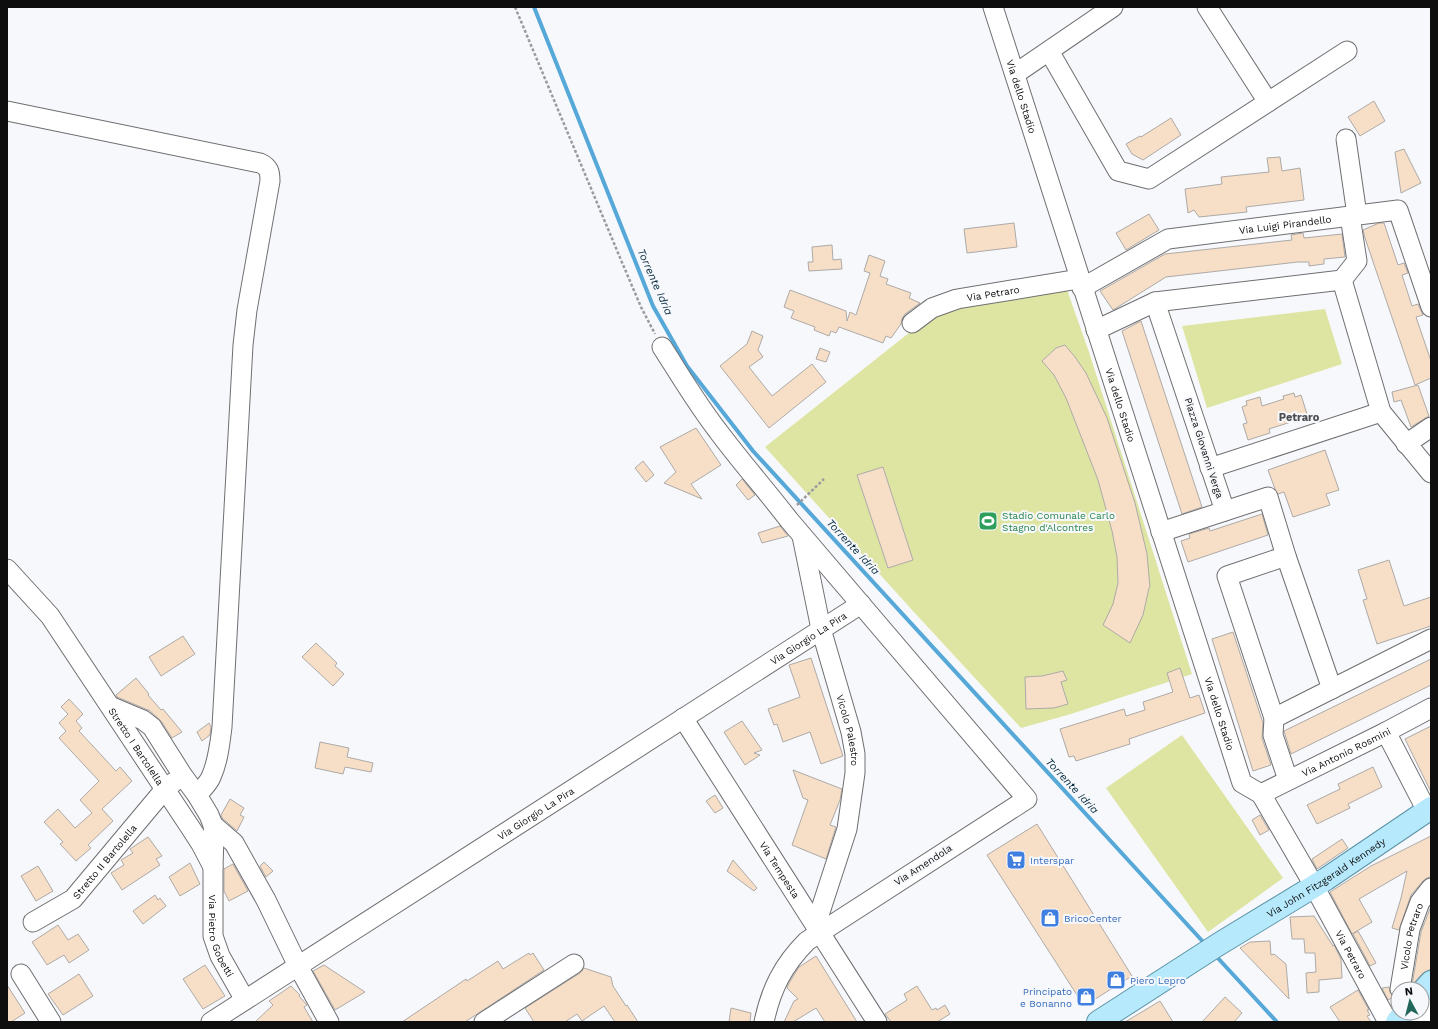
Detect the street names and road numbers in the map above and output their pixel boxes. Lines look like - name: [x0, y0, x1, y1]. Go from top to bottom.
- street label: Via dello Stadio: [1005, 58, 1039, 135]
- street label: Via Luigi Pirandello: [1238, 213, 1332, 236]
- street label: Via Petraro: [966, 283, 1020, 303]
- street label: Via dello Stadio: [1104, 367, 1138, 443]
- street label: Piazza Giovanni Verga: [1183, 396, 1226, 500]
- street label: Via Giorgio La Pira: [768, 609, 849, 667]
- street label: Via dello Stadio: [1203, 675, 1237, 752]
- street label: Vicolo Palestro: [835, 693, 861, 766]
- street label: Stretto I Bartolella: [107, 705, 166, 787]
- street label: Via Antonio Rosmini: [1300, 725, 1392, 778]
- street label: Via Giorgio La Pira: [495, 784, 576, 842]
- street label: Stretto II Bartolella: [70, 822, 139, 901]
- street label: Via John Fitzgerald Kennedy: [1265, 835, 1388, 919]
- street label: Via Tempesta: [758, 839, 802, 900]
- street label: Via Amendola: [892, 842, 954, 888]
- street label: Via Pietro Gobetti: [207, 894, 236, 979]
- street label: Vicolo Petraro: [1398, 901, 1425, 970]
- street label: Via Petraro: [1334, 928, 1369, 980]

